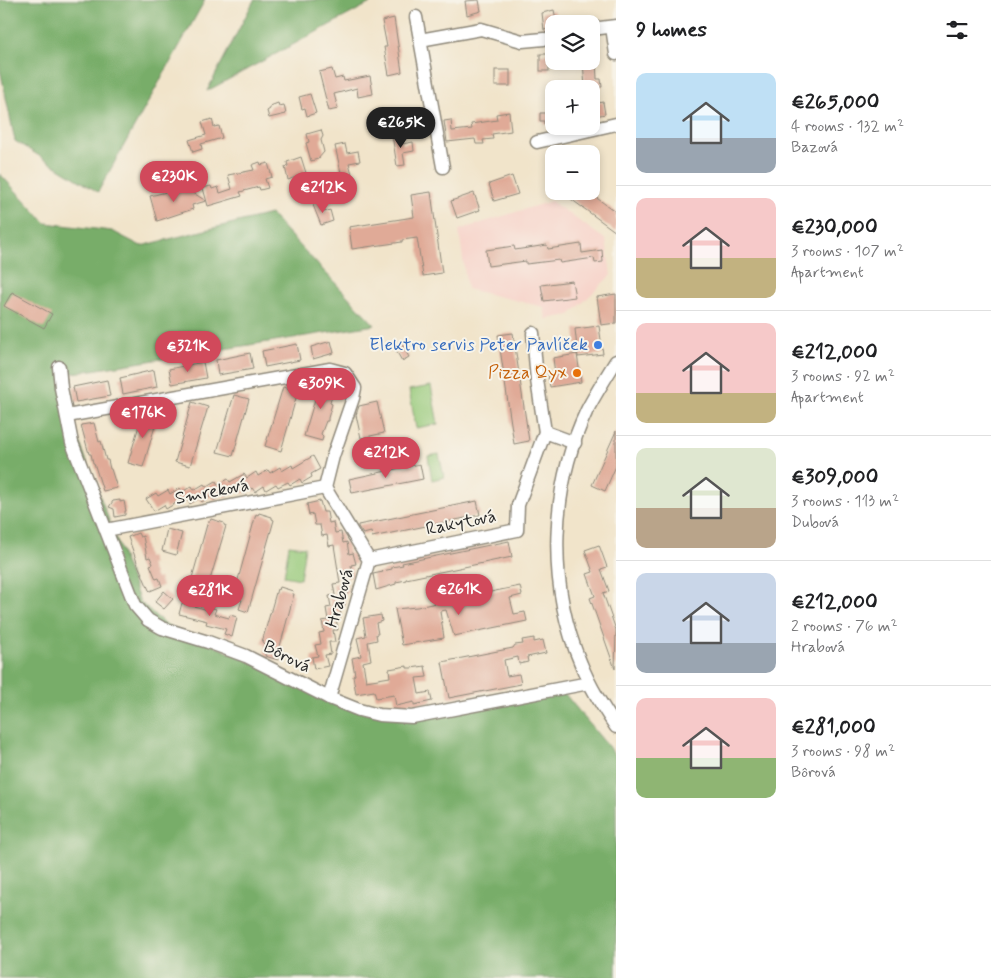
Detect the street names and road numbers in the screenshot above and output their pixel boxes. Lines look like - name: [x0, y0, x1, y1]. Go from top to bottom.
- street label: Smreková: [173, 473, 251, 511]
- street label: Rakytová: [424, 504, 498, 542]
- street label: Hrabová: [320, 565, 360, 631]
- street label: Bôrová: [259, 635, 315, 679]

